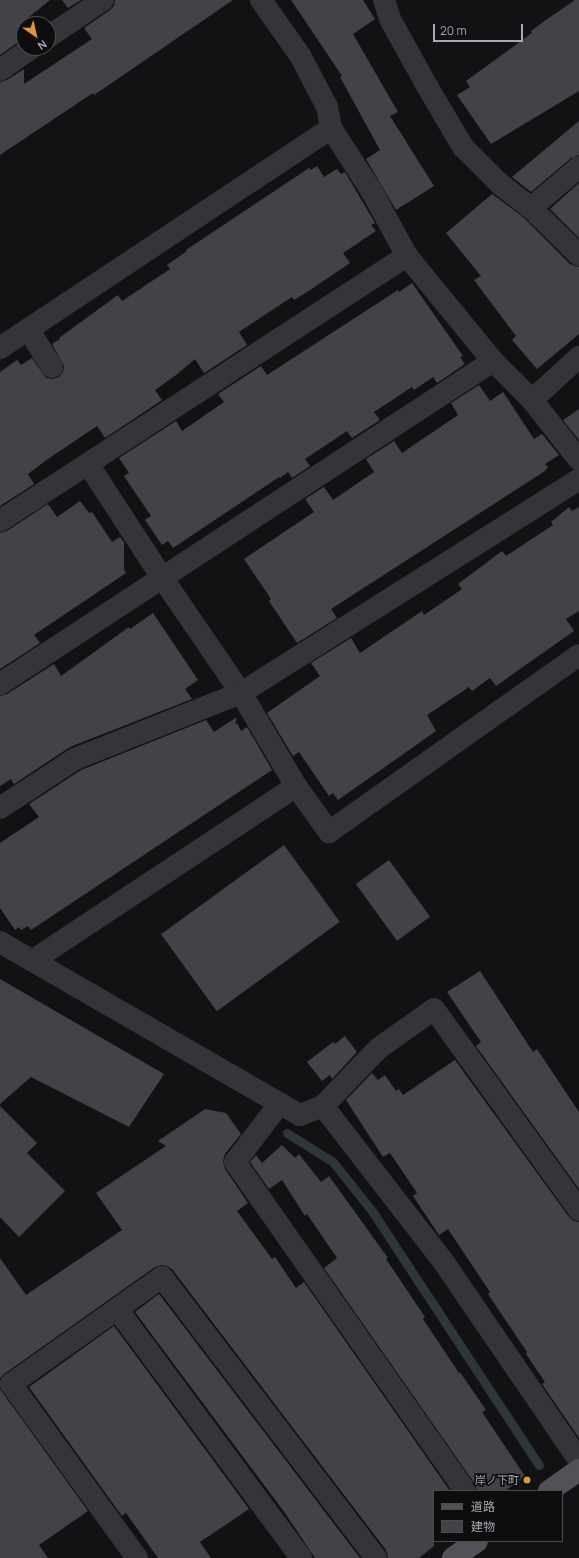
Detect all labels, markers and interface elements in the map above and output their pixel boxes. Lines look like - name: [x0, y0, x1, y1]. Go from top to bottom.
- north arrow: [16, 16, 56, 56]
- scale bar: [435, 16, 525, 42]
- text: 20 m: [440, 22, 467, 39]
- text: N: [35, 37, 50, 54]
- place label: 岸ノ下町: [475, 1473, 519, 1487]
- marker: 岸ノ下町: [522, 1475, 532, 1485]
- legend: [433, 1490, 563, 1542]
- text: 道路: [471, 1498, 495, 1515]
- text: 建物: [471, 1518, 495, 1535]

